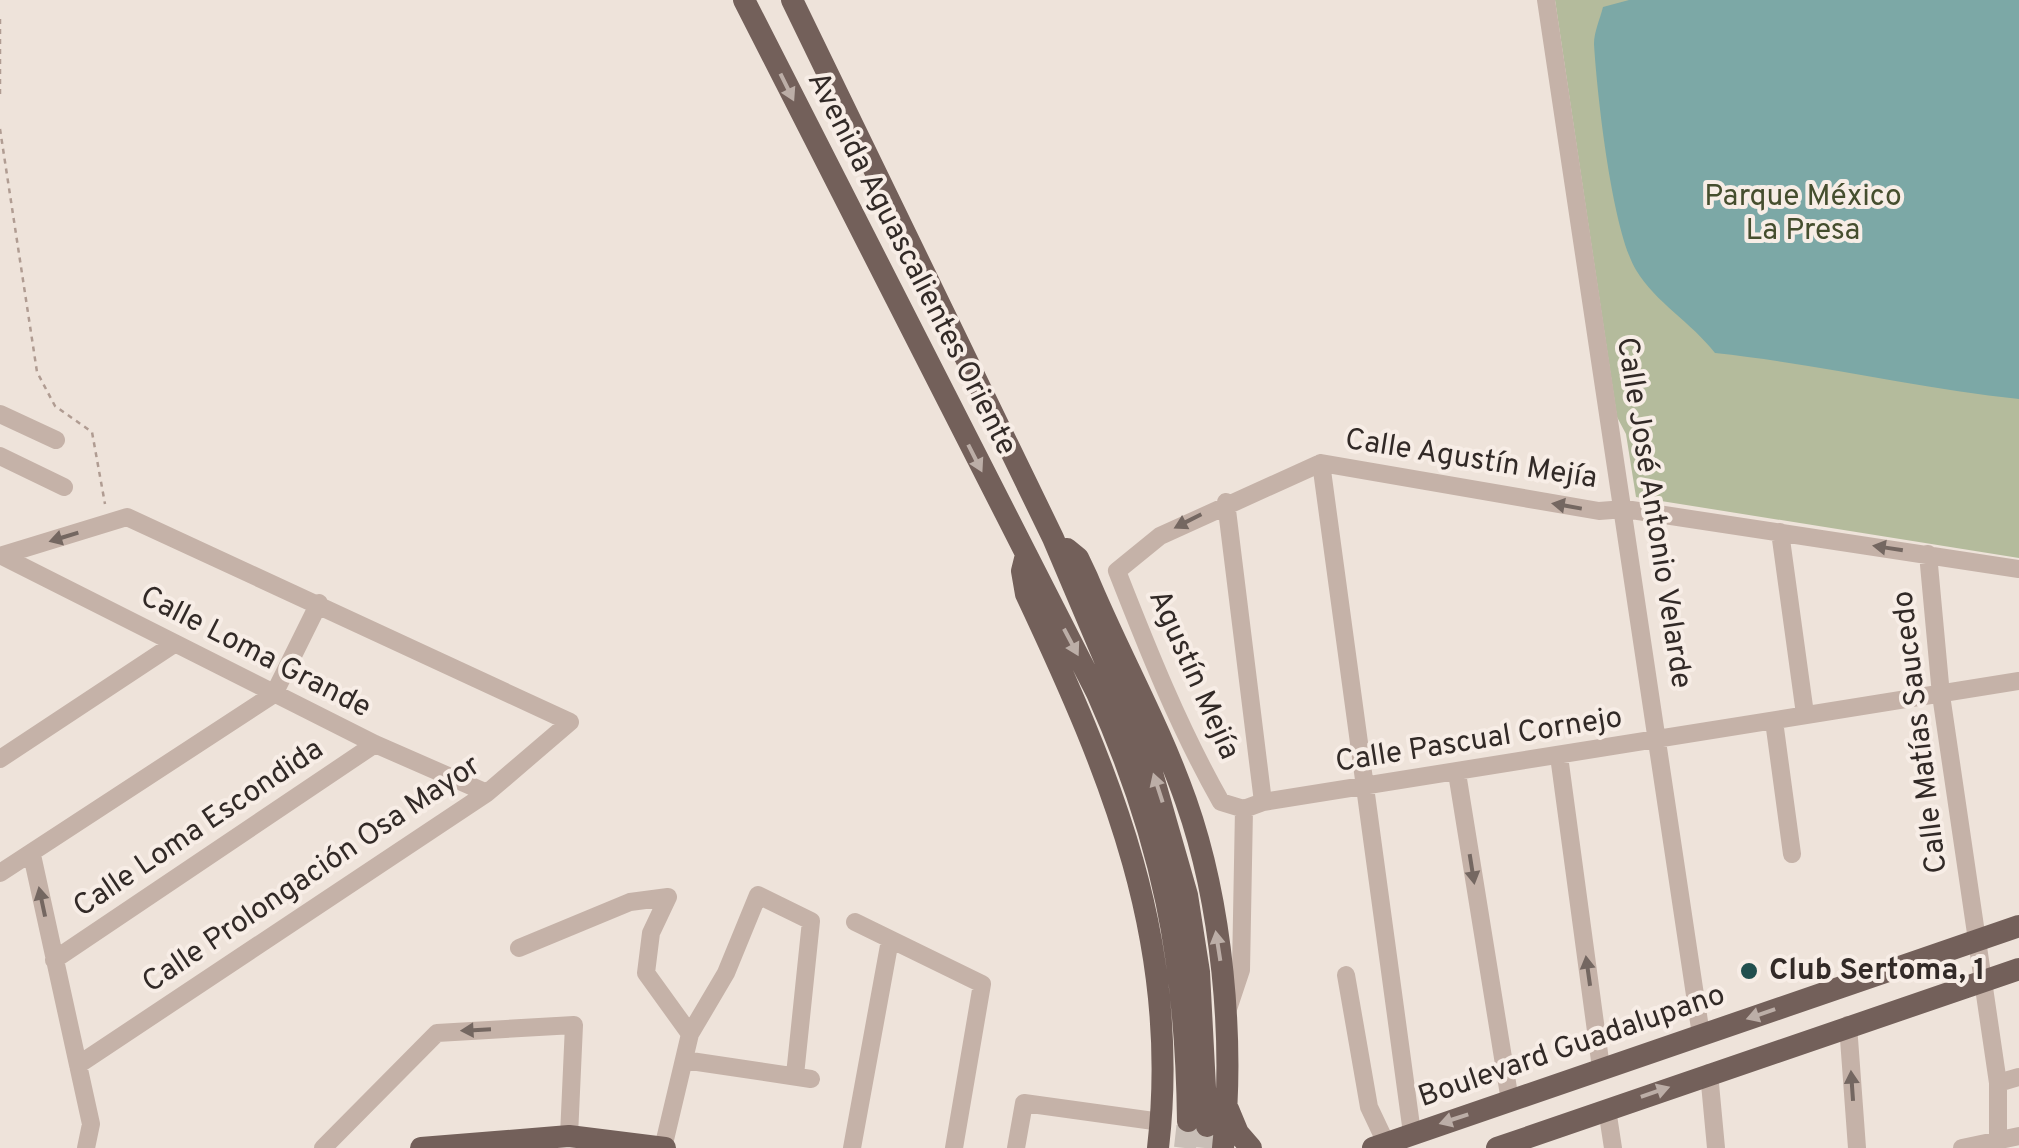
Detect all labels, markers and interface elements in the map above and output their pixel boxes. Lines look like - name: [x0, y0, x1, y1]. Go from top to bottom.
- street label: Avenida Aguascalientes Oriente: [798, 66, 1024, 462]
- one-way arrow: [778, 73, 795, 102]
- park label: Parque México La Presa: [1704, 179, 1902, 250]
- street label: Calle José Antonio Velarde: [1607, 335, 1699, 691]
- street label: Calle Agustín Mejía: [1342, 422, 1600, 498]
- one-way arrow: [967, 443, 984, 472]
- one-way arrow: [1551, 498, 1582, 513]
- one-way arrow: [1173, 512, 1202, 529]
- one-way arrow: [48, 530, 78, 545]
- one-way arrow: [1872, 540, 1904, 556]
- street label: Calle Loma Grande: [133, 579, 377, 727]
- street label: Agustín Mejía: [1139, 584, 1247, 766]
- street label: Calle Matías Saucedo: [1885, 589, 1957, 875]
- one-way arrow: [1062, 628, 1079, 657]
- street label: Calle Pascual Cornejo: [1333, 700, 1625, 782]
- street label: Calle Loma Escondida: [67, 732, 331, 926]
- street label: Calle Prolongación Osa Mayor: [136, 748, 488, 1002]
- one-way arrow: [1149, 773, 1164, 803]
- one-way arrow: [1465, 854, 1480, 886]
- one-way arrow: [34, 886, 49, 917]
- one-way arrow: [1210, 930, 1226, 961]
- place label: Club Sertoma, 1: [1769, 953, 1986, 990]
- one-way arrow: [1580, 955, 1596, 987]
- marker: Club Sertoma, 1: [1738, 960, 1760, 982]
- street label: Boulevard Guadalupano: [1414, 977, 1730, 1117]
- one-way arrow: [1746, 1008, 1776, 1023]
- one-way arrow: [460, 1022, 492, 1038]
- one-way arrow: [1844, 1070, 1860, 1102]
- one-way arrow: [1640, 1084, 1670, 1099]
- one-way arrow: [1438, 1113, 1468, 1128]

